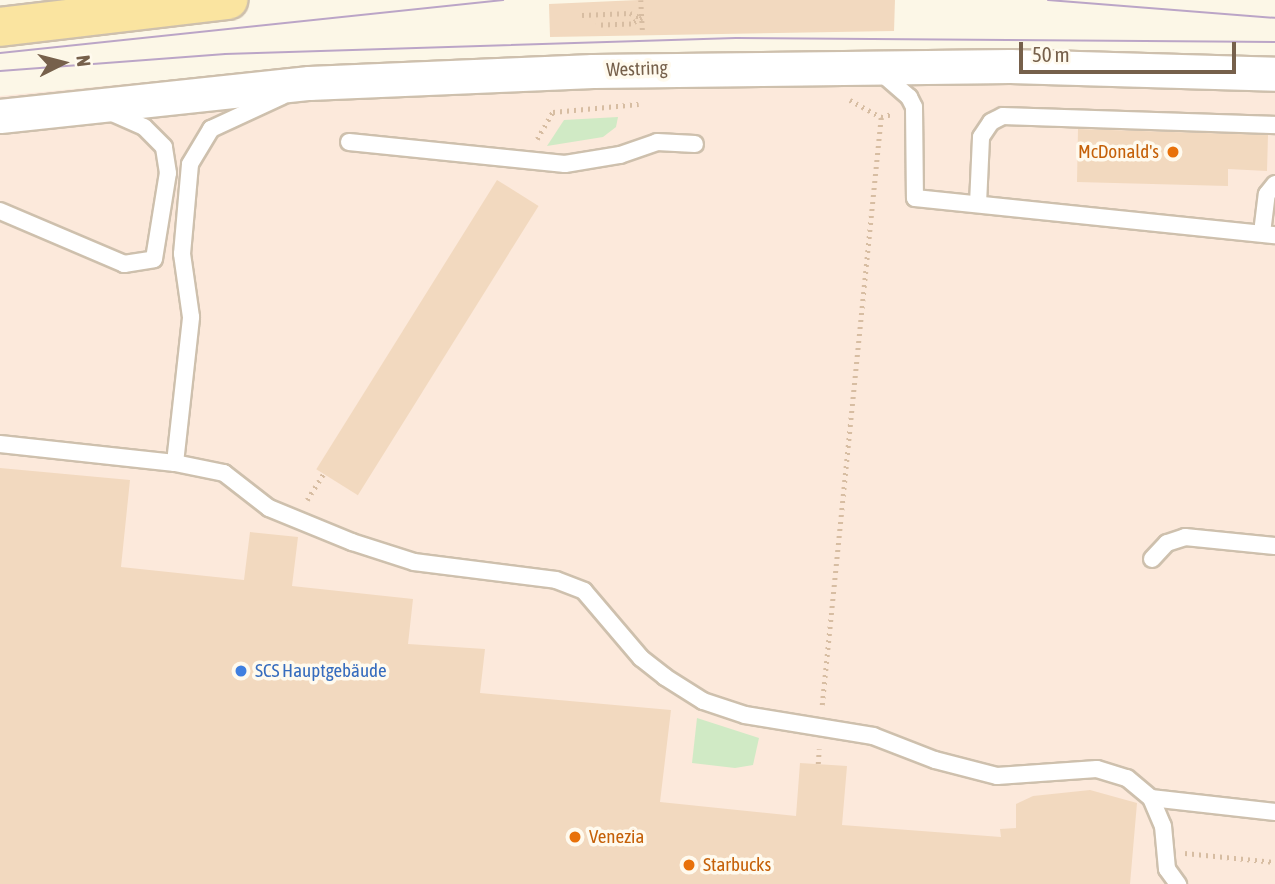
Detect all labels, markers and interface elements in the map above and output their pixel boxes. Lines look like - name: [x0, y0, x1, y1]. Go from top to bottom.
- north arrow: [28, 28, 98, 98]
- scale bar: [1023, 28, 1240, 72]
- text: 50 m: [1032, 42, 1070, 66]
- text: N: [72, 54, 95, 68]
- street label: Westring: [606, 57, 668, 81]
- place label: McDonald's: [1078, 141, 1159, 163]
- marker: McDonald's: [1165, 144, 1181, 160]
- place label: SCS Hauptgebäude: [255, 660, 387, 682]
- marker: SCS Hauptgebäude: [233, 663, 249, 679]
- place label: Venezia: [589, 826, 644, 848]
- marker: Venezia: [567, 829, 583, 845]
- place label: Starbucks: [703, 854, 771, 876]
- marker: Starbucks: [681, 857, 697, 873]

